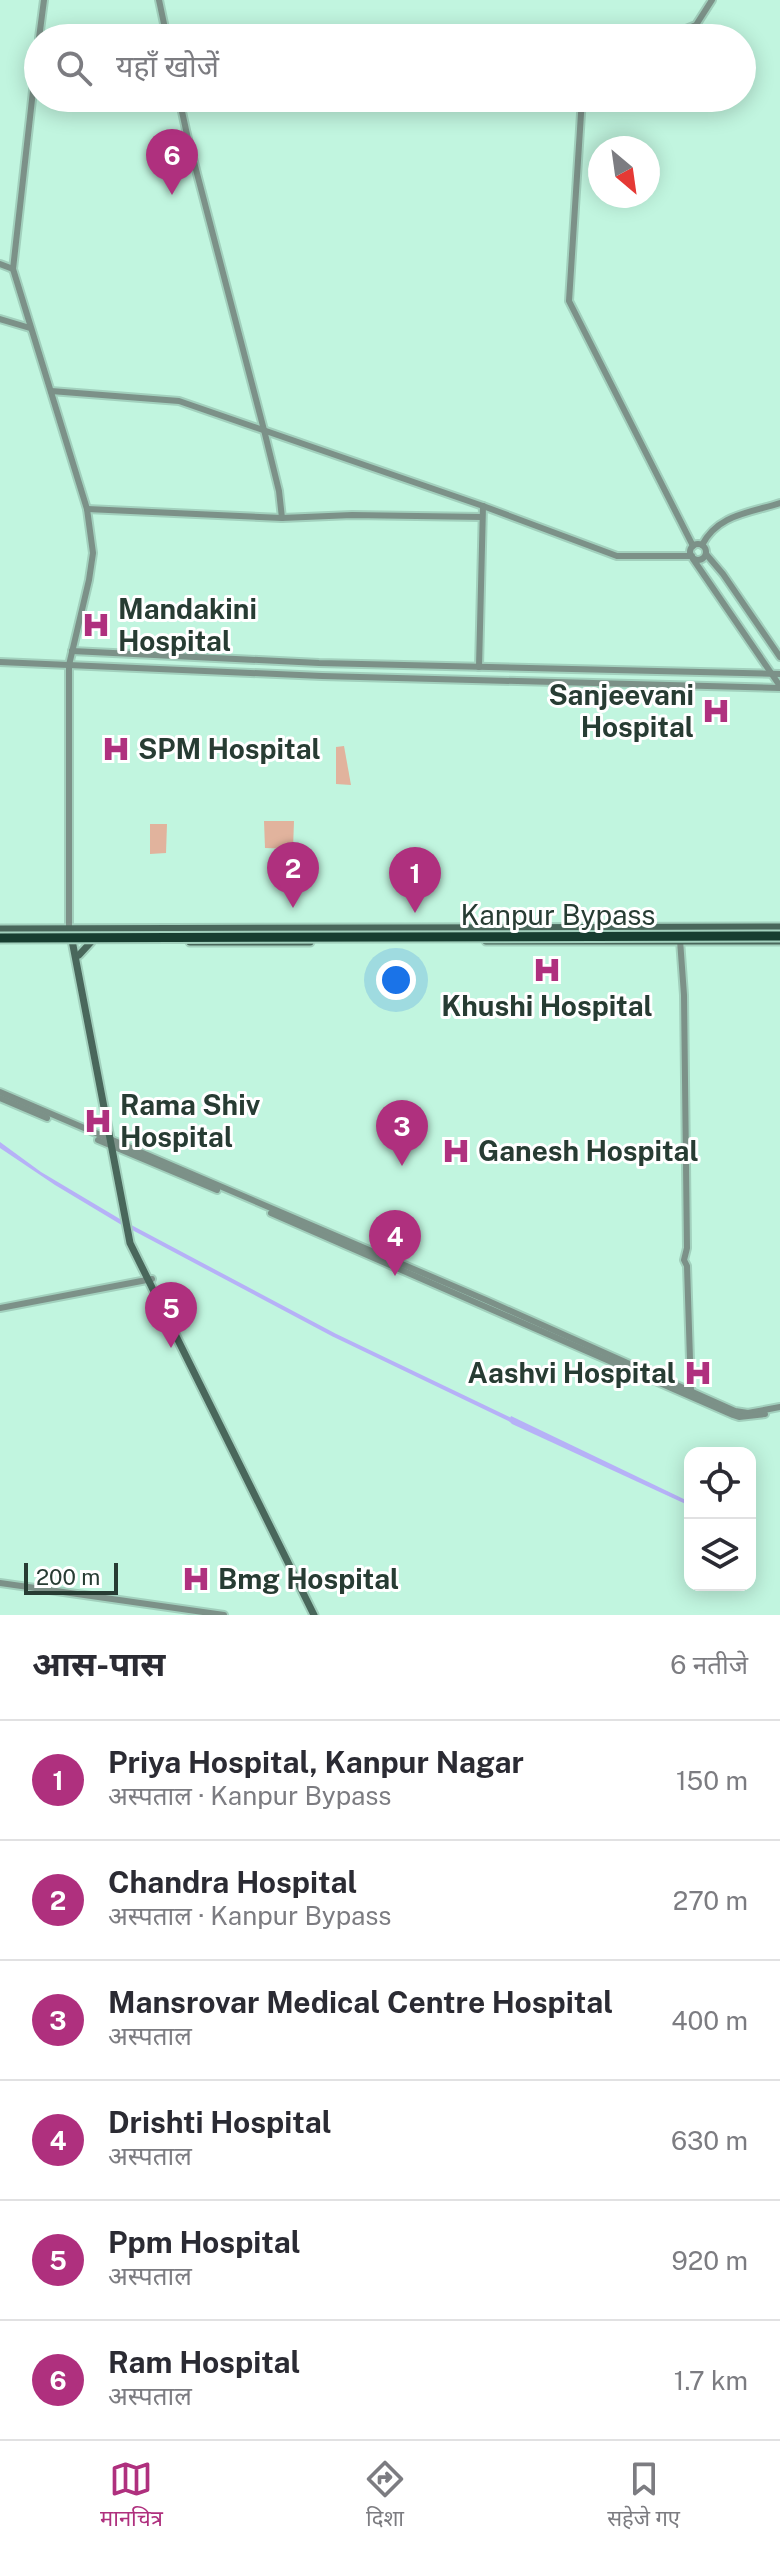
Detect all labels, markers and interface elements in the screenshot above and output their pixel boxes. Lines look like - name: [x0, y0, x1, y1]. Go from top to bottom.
- search box: [24, 24, 756, 112]
- icon: search: [52, 46, 96, 90]
- text: यहाँ खोजें: [116, 48, 219, 84]
- pin: 6: [146, 129, 198, 195]
- north arrow: [588, 136, 660, 208]
- place label: Mandakini Hospital: [118, 592, 257, 657]
- hospital icon: Mandakini Hospital: [81, 610, 111, 640]
- place label: Sanjeevani Hospital: [548, 678, 694, 743]
- hospital icon: Sanjeevani Hospital: [701, 696, 731, 726]
- place label: SPM Hospital: [138, 732, 321, 765]
- hospital icon: SPM Hospital: [101, 734, 131, 764]
- pin: 2: [267, 842, 319, 908]
- pin: 1: [389, 847, 441, 913]
- street label: Kanpur Bypass: [460, 898, 656, 931]
- hospital icon: Khushi Hospital: [532, 955, 562, 985]
- your location: [376, 960, 416, 1000]
- place label: Khushi Hospital: [441, 989, 653, 1022]
- place label: Rama Shiv Hospital: [120, 1088, 261, 1153]
- pin: 3: [376, 1100, 428, 1166]
- hospital icon: Rama Shiv Hospital: [83, 1106, 113, 1136]
- place label: Ganesh Hospital: [478, 1134, 699, 1167]
- hospital icon: Ganesh Hospital: [441, 1136, 471, 1166]
- pin: 4: [369, 1210, 421, 1276]
- pin: 5: [145, 1282, 197, 1348]
- place label: Aashvi Hospital: [468, 1356, 676, 1389]
- hospital icon: Aashvi Hospital: [683, 1358, 713, 1388]
- map controls: [684, 1447, 756, 1591]
- button: locate: [684, 1447, 756, 1519]
- button: layers: [684, 1519, 756, 1591]
- scale bar: [24, 1559, 118, 1595]
- place label: Bmg Hospital: [218, 1562, 399, 1595]
- text: 200 m: [36, 1564, 100, 1590]
- hospital icon: Bmg Hospital: [181, 1564, 211, 1594]
- text: आस-पास: [32, 1644, 165, 1684]
- text: 6 नतीजे: [670, 1649, 748, 1680]
- text: Priya Hospital, Kanpur Nagar: [108, 1744, 524, 1780]
- text: 1: [52, 1765, 64, 1796]
- text: 150 m: [676, 1765, 748, 1796]
- text: अस्पताल · Kanpur Bypass: [108, 1780, 392, 1811]
- text: Chandra Hospital: [108, 1864, 357, 1900]
- text: 2: [50, 1885, 66, 1916]
- text: 270 m: [673, 1885, 748, 1916]
- text: अस्पताल · Kanpur Bypass: [108, 1900, 392, 1931]
- text: Mansrovar Medical Centre Hospital: [108, 1984, 613, 2020]
- text: 3: [49, 2005, 67, 2036]
- text: 400 m: [671, 2005, 748, 2036]
- text: अस्पताल: [108, 2020, 192, 2051]
- text: Drishti Hospital: [108, 2104, 332, 2140]
- text: 4: [49, 2125, 67, 2156]
- text: 630 m: [671, 2125, 748, 2156]
- text: अस्पताल: [108, 2140, 192, 2171]
- text: Ppm Hospital: [108, 2224, 301, 2260]
- text: 5: [49, 2245, 67, 2276]
- text: 920 m: [672, 2245, 748, 2276]
- text: अस्पताल: [108, 2260, 192, 2291]
- text: Ram Hospital: [108, 2344, 300, 2380]
- text: 6: [49, 2365, 67, 2396]
- text: 1.7 km: [674, 2365, 748, 2396]
- text: अस्पताल: [108, 2380, 192, 2411]
- tab: मानचित्र: [100, 2457, 163, 2535]
- tab: दिशा: [363, 2457, 407, 2535]
- tab: सहेजे गए: [607, 2457, 680, 2535]

